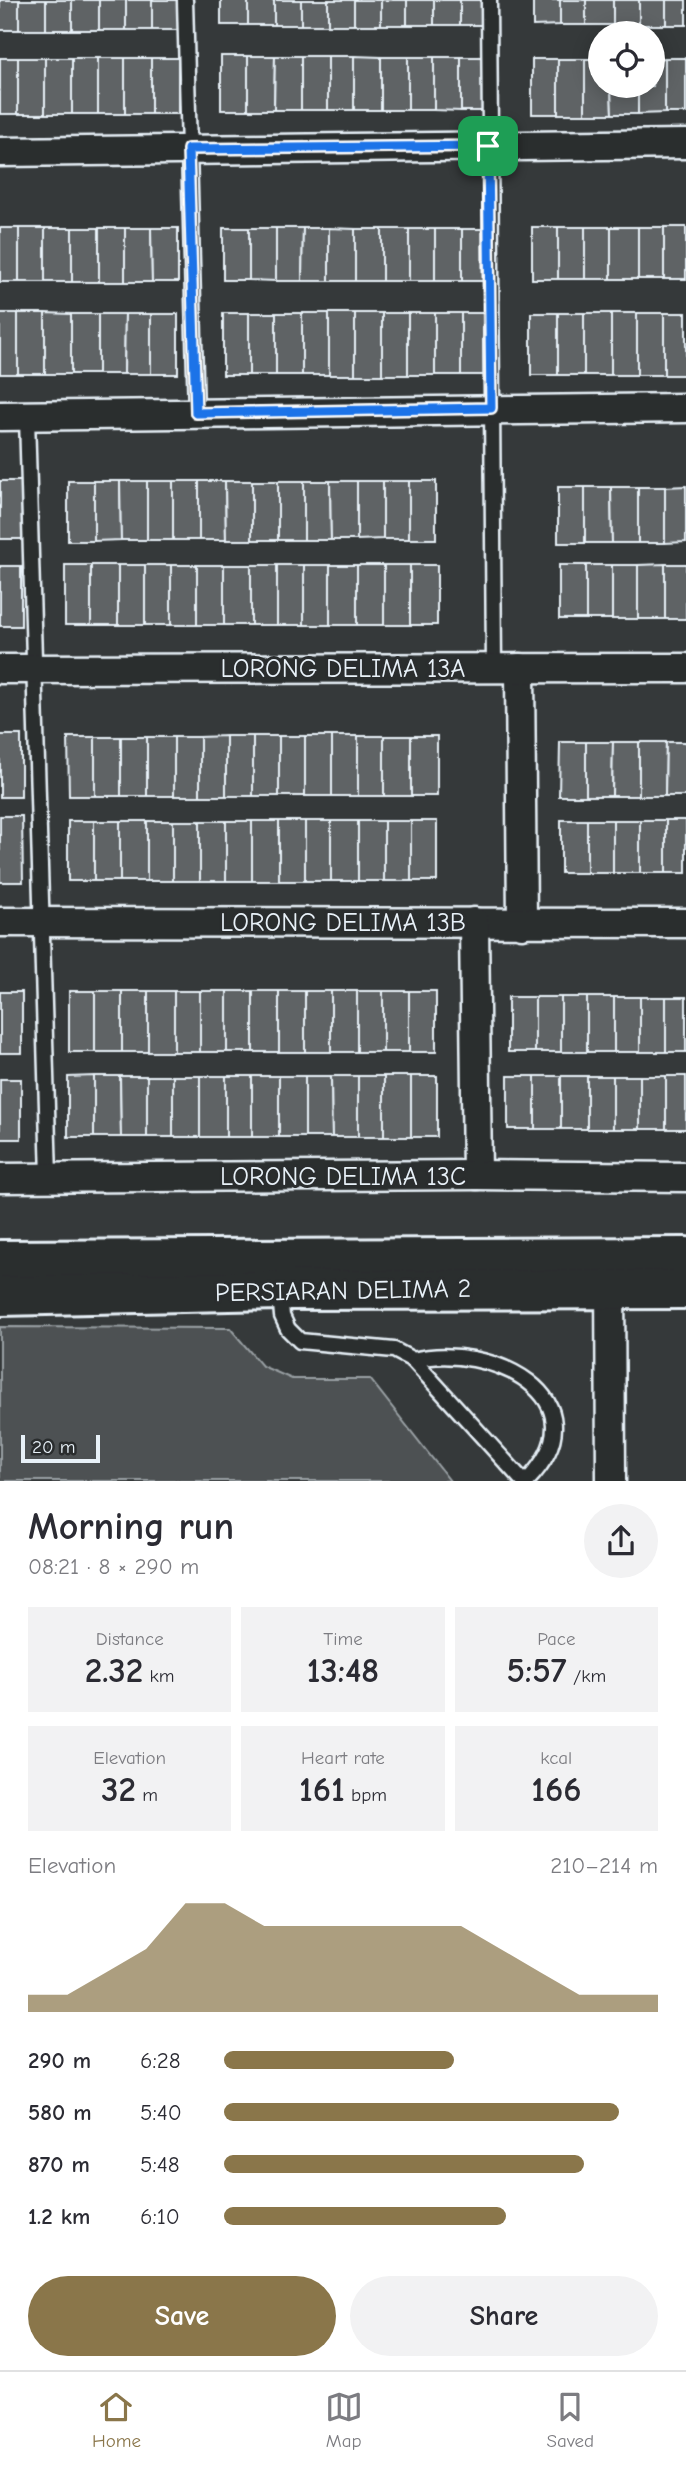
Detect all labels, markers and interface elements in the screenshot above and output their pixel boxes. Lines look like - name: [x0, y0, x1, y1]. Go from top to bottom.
- map controls: [588, 21, 665, 98]
- button: locate: [588, 21, 665, 98]
- pin: [458, 116, 518, 176]
- icon: arrive: [469, 127, 507, 165]
- street label: LORONG DELIMA 13A: [221, 654, 465, 684]
- street label: LORONG DELIMA 13B: [220, 908, 466, 938]
- street label: LORONG DELIMA 13C: [220, 1162, 466, 1192]
- street label: PERSIARAN DELIMA 2: [215, 1274, 471, 1308]
- scale bar: [21, 1432, 100, 1464]
- text: 20 m: [32, 1436, 76, 1458]
- button: share: [584, 1504, 658, 1578]
- text: Morning run: [28, 1505, 234, 1549]
- text: 08:21 · 8 × 290 m: [28, 1553, 199, 1580]
- text: Distance: [96, 1628, 164, 1650]
- text: Time: [323, 1628, 363, 1650]
- text: Pace: [537, 1628, 575, 1650]
- text: 2.32: [85, 1650, 143, 1691]
- text: 13:48: [307, 1650, 379, 1691]
- text: 5:57: [506, 1650, 567, 1691]
- text: km: [143, 1665, 175, 1687]
- text: /km: [567, 1665, 606, 1687]
- text: Elevation: [93, 1747, 166, 1769]
- text: Heart rate: [301, 1747, 385, 1769]
- text: kcal: [540, 1747, 572, 1769]
- text: 32: [101, 1769, 136, 1810]
- text: 161: [299, 1769, 345, 1810]
- text: 166: [531, 1769, 582, 1810]
- text: m: [136, 1784, 158, 1806]
- text: bpm: [345, 1784, 387, 1806]
- text: Elevation: [28, 1852, 116, 1879]
- text: 210–214 m: [550, 1852, 658, 1879]
- text: 290 m: [28, 2047, 91, 2074]
- text: 6:28: [140, 2047, 181, 2074]
- text: 580 m: [28, 2099, 92, 2126]
- text: 5:40: [140, 2099, 182, 2126]
- text: 870 m: [28, 2151, 90, 2178]
- text: 5:48: [140, 2151, 180, 2178]
- text: 1.2 km: [28, 2203, 90, 2230]
- text: 6:10: [140, 2203, 180, 2230]
- button: Save: [28, 2276, 336, 2356]
- button: Share: [350, 2276, 658, 2356]
- tab: Home: [92, 2388, 141, 2452]
- tab: Map: [325, 2388, 363, 2452]
- tab: Saved: [547, 2388, 594, 2452]

